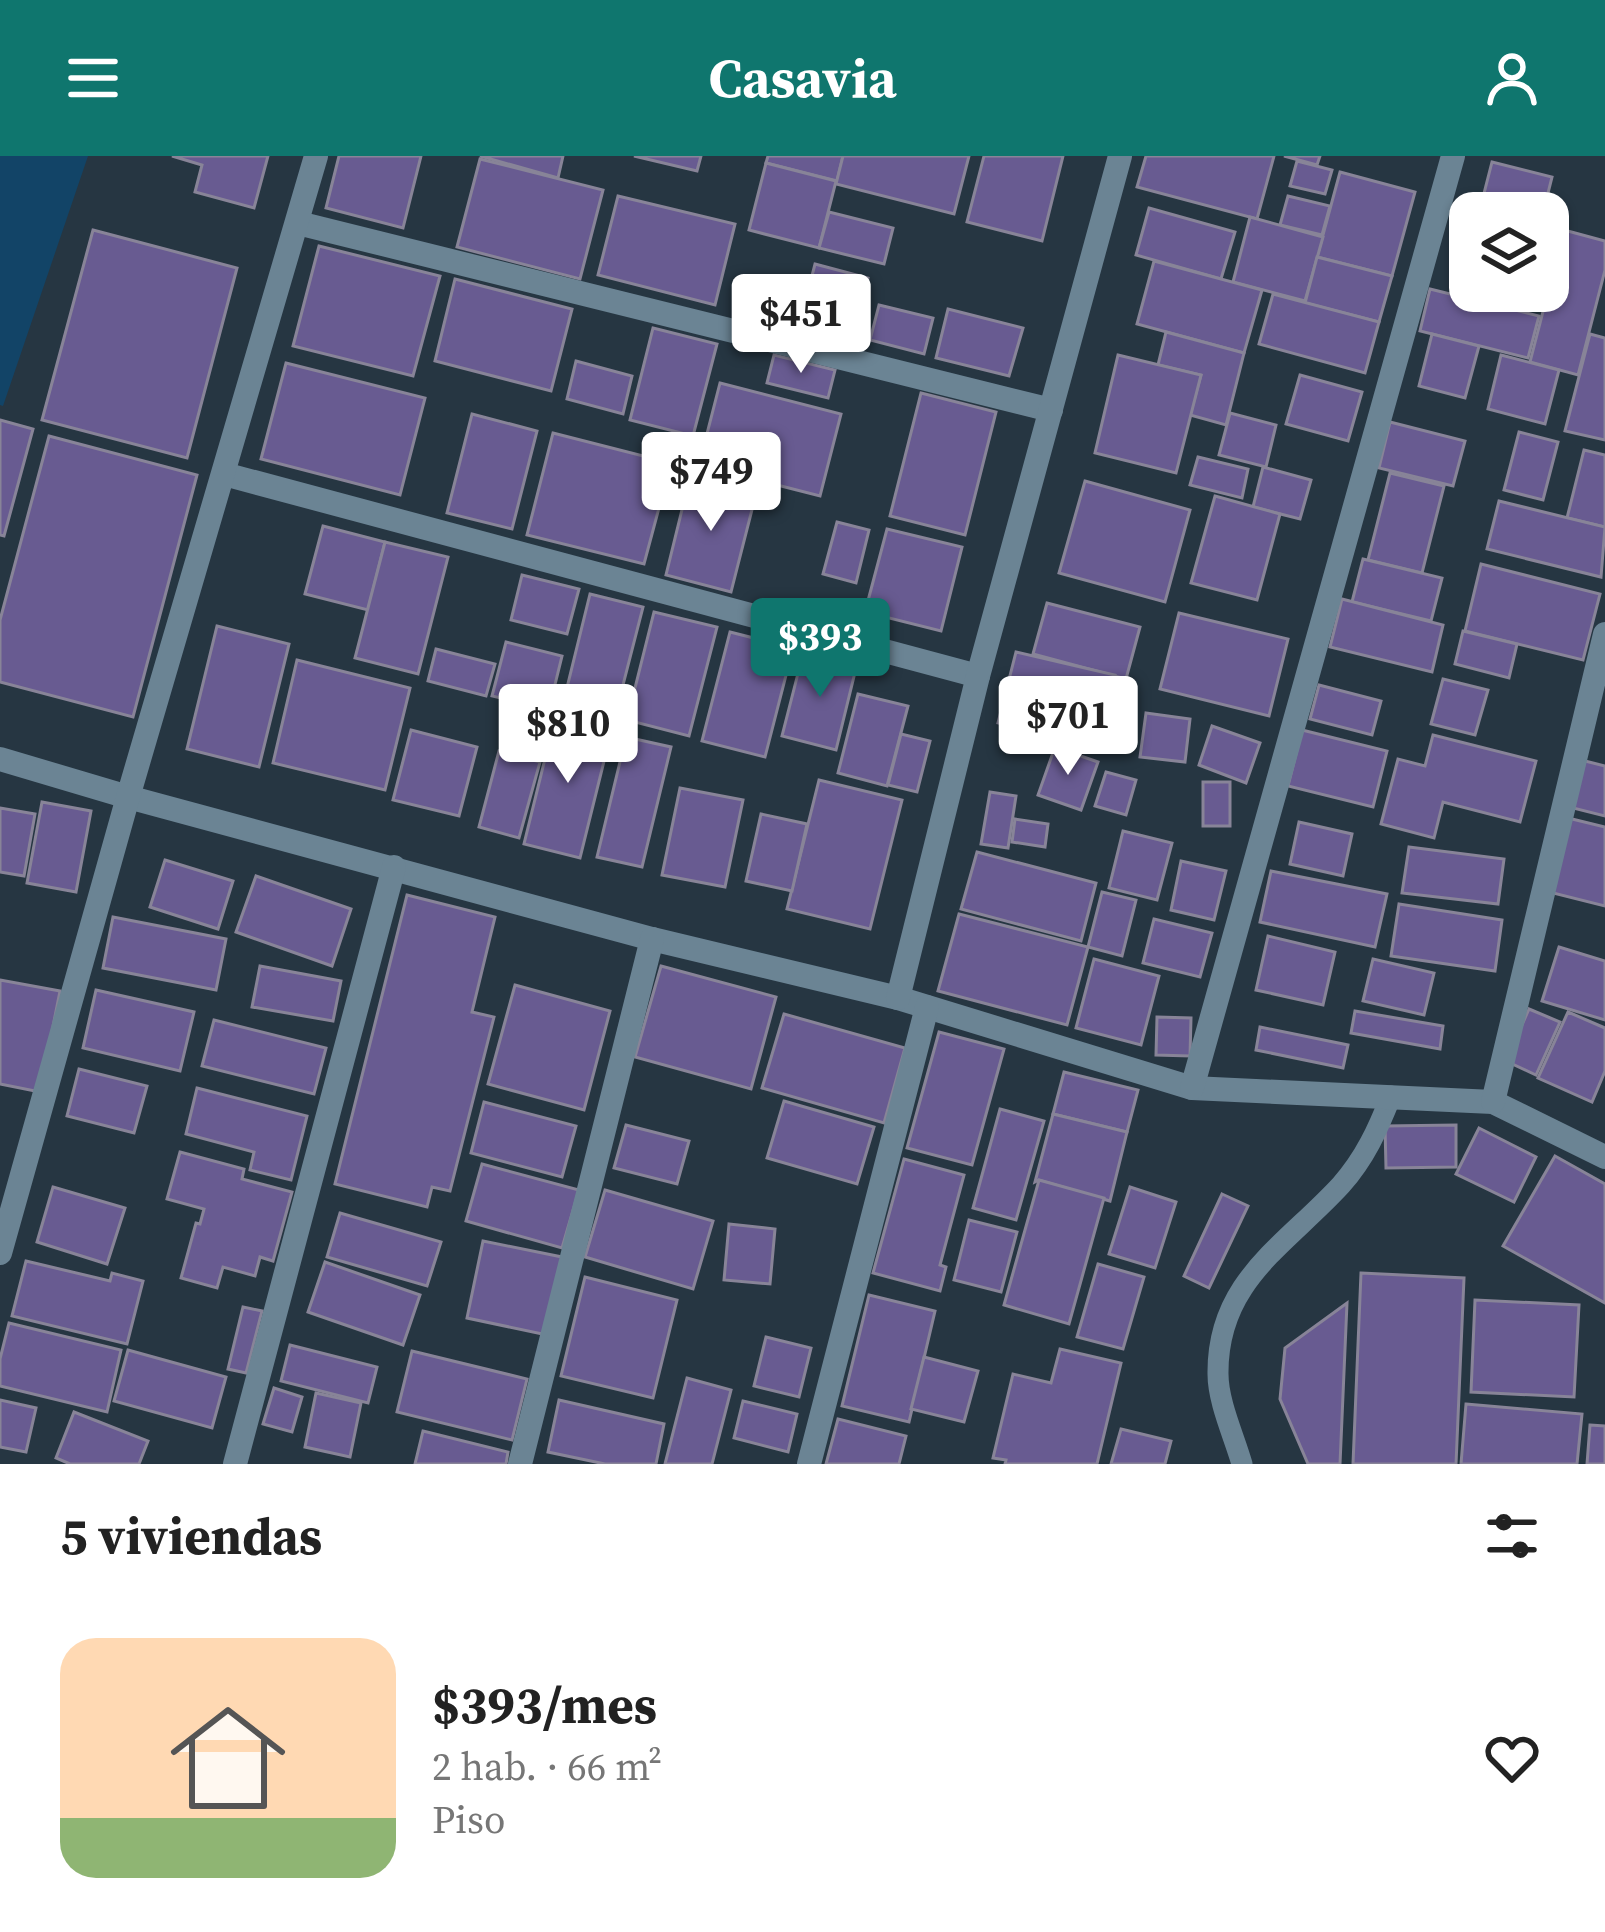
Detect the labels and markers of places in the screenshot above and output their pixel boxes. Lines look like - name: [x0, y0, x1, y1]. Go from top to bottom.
- pin: $451: [730, 274, 872, 376]
- pin: $749: [640, 432, 782, 534]
- pin: $393: [749, 598, 891, 700]
- pin: $701: [997, 676, 1139, 778]
- pin: $810: [497, 684, 639, 786]

